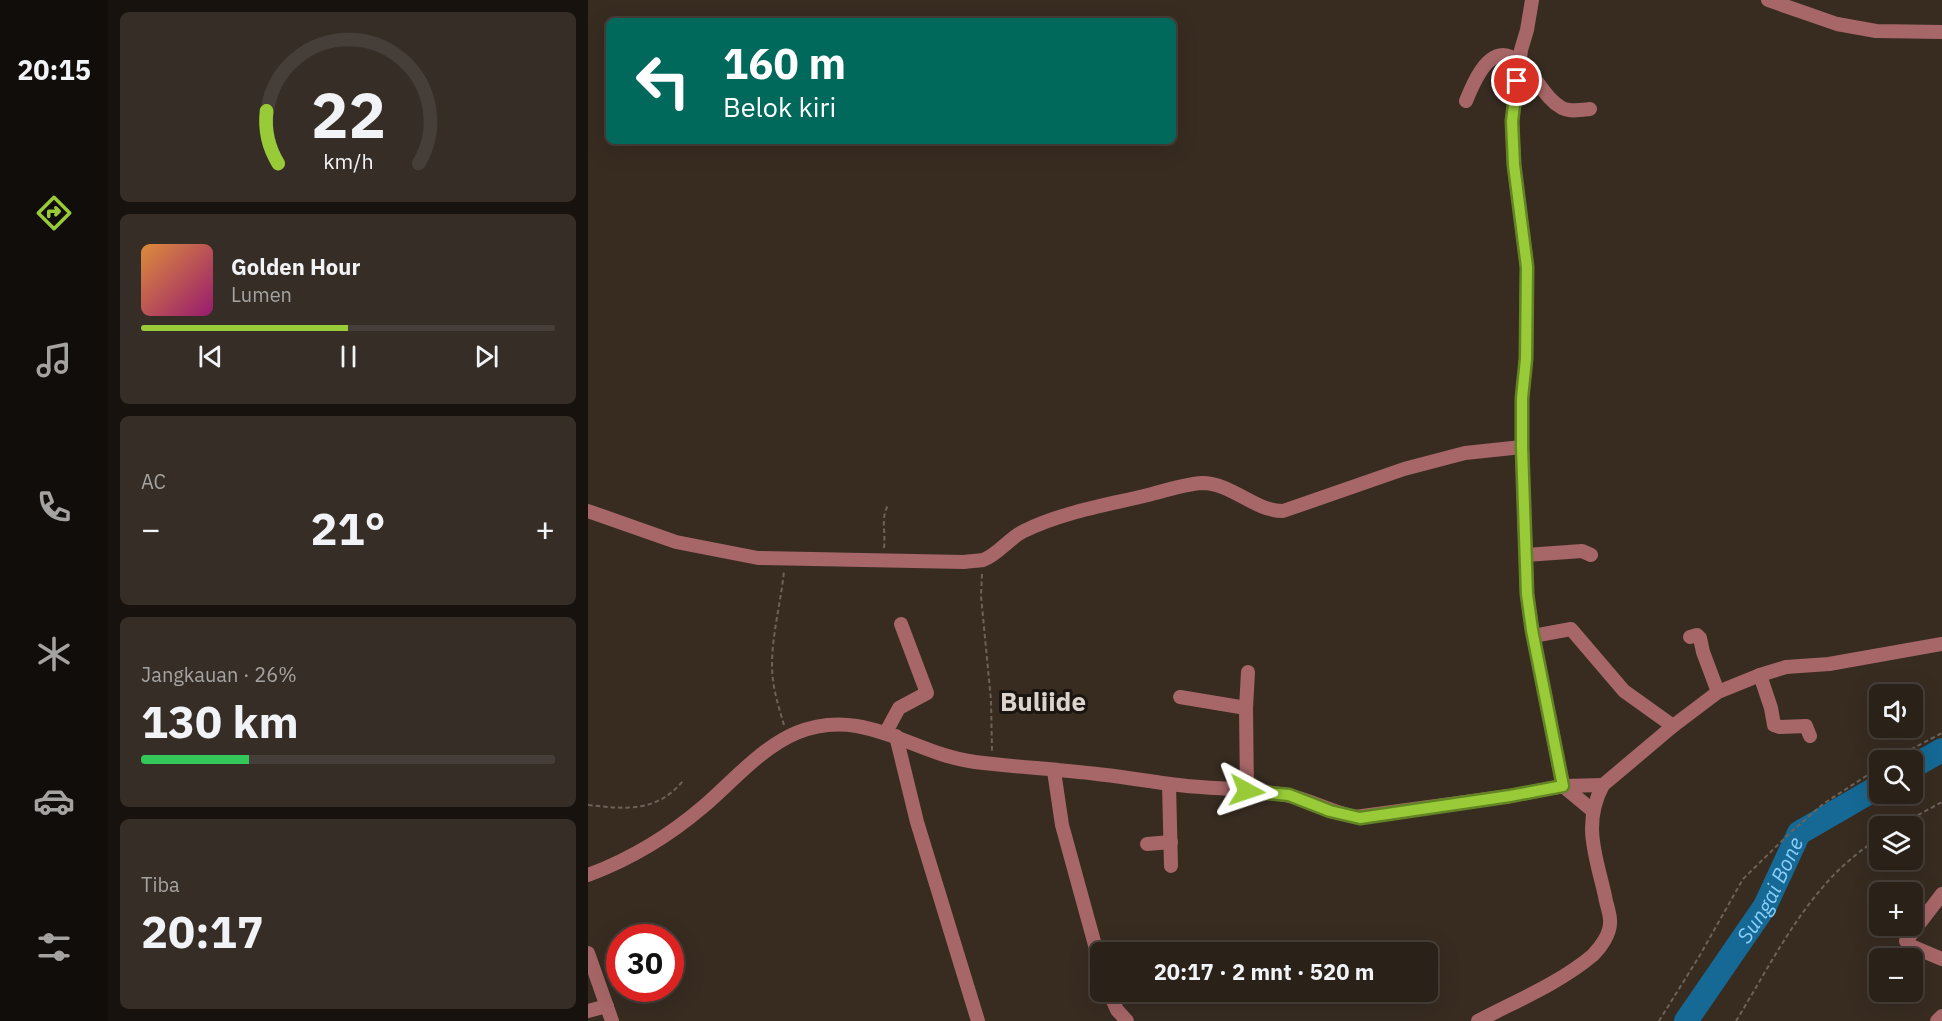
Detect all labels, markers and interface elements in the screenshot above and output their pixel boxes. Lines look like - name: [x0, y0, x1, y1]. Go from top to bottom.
- text: 160 m: [723, 36, 846, 91]
- icon: left: [624, 42, 702, 120]
- text: 20:15: [17, 52, 91, 87]
- pin: [1491, 55, 1542, 106]
- icon: arrive: [1500, 64, 1533, 97]
- text: 22: [311, 74, 385, 155]
- text: Belok kiri: [723, 89, 836, 124]
- text: km/h: [323, 147, 373, 175]
- icon: directions: [33, 192, 75, 234]
- text: Golden Hour: [231, 252, 360, 281]
- text: Lumen: [231, 281, 292, 308]
- icon: music: [33, 339, 75, 381]
- icon: previous: [194, 340, 227, 373]
- icon: pause: [332, 340, 365, 373]
- icon: next: [470, 340, 503, 373]
- text: AC: [141, 468, 166, 495]
- icon: phone: [33, 486, 75, 528]
- text: 21°: [310, 499, 386, 557]
- text: −: [141, 507, 161, 550]
- text: +: [535, 507, 555, 550]
- icon: climate: [33, 633, 75, 675]
- text: Jangkauan · 26%: [141, 661, 297, 688]
- district label: Buliide: [1000, 684, 1086, 718]
- map controls: [1869, 684, 1923, 1002]
- button: sound: [1869, 684, 1923, 738]
- text: 130 km: [141, 692, 299, 750]
- button: search: [1869, 750, 1923, 804]
- position arrow: [1215, 759, 1279, 823]
- icon: car: [33, 780, 75, 822]
- button: layers: [1869, 816, 1923, 870]
- water label: Sungai Bone: [1730, 832, 1809, 948]
- text: Tiba: [141, 871, 180, 898]
- button: +: [1869, 882, 1923, 936]
- text: 20:17: [141, 902, 264, 960]
- speed limit sign: 30: [606, 924, 684, 1002]
- icon: filters: [33, 926, 75, 968]
- button: −: [1869, 948, 1923, 1002]
- text: 20:17 · 2 mnt · 520 m: [1154, 957, 1374, 986]

